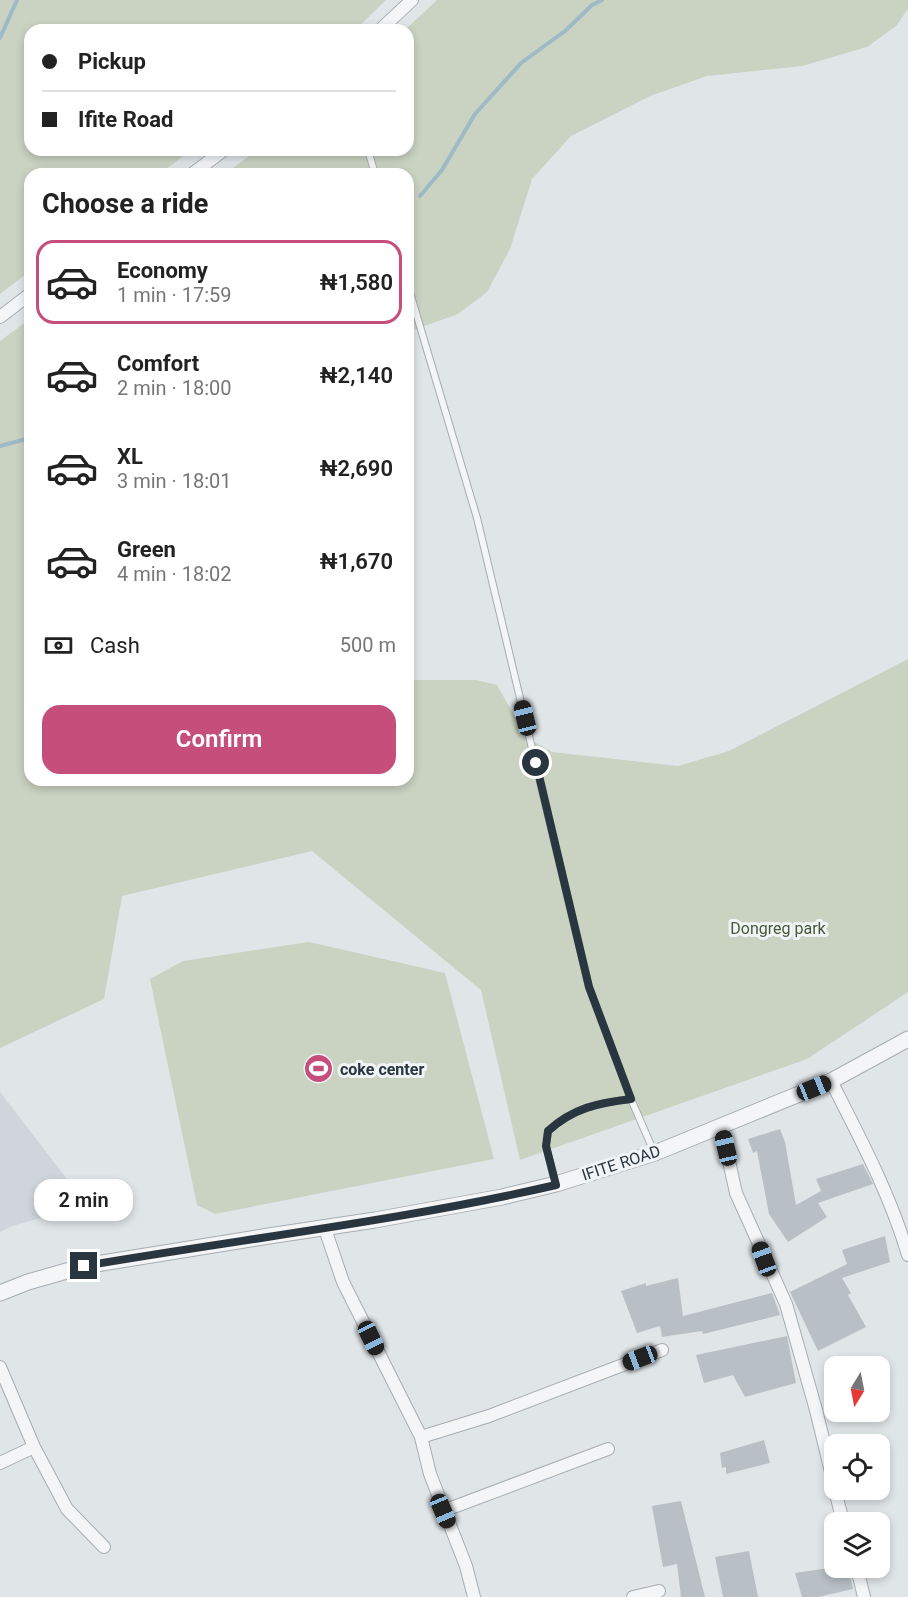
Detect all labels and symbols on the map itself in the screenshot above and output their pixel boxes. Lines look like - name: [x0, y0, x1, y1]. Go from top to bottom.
- car: [512, 698, 538, 738]
- route start: [522, 749, 549, 776]
- park label: Dongreg park: [730, 919, 827, 938]
- sports icon: coke center: [303, 1053, 335, 1085]
- place label: coke center: [340, 1060, 424, 1079]
- car: [794, 1073, 834, 1103]
- car: [713, 1128, 739, 1168]
- street label: IFITE ROAD: [579, 1141, 663, 1185]
- callout: 2 min: [34, 1179, 134, 1221]
- car: [749, 1239, 779, 1279]
- route end: [70, 1252, 97, 1279]
- car: [355, 1318, 387, 1358]
- car: [620, 1343, 660, 1373]
- north arrow: [824, 1356, 890, 1422]
- car: [428, 1491, 458, 1531]

